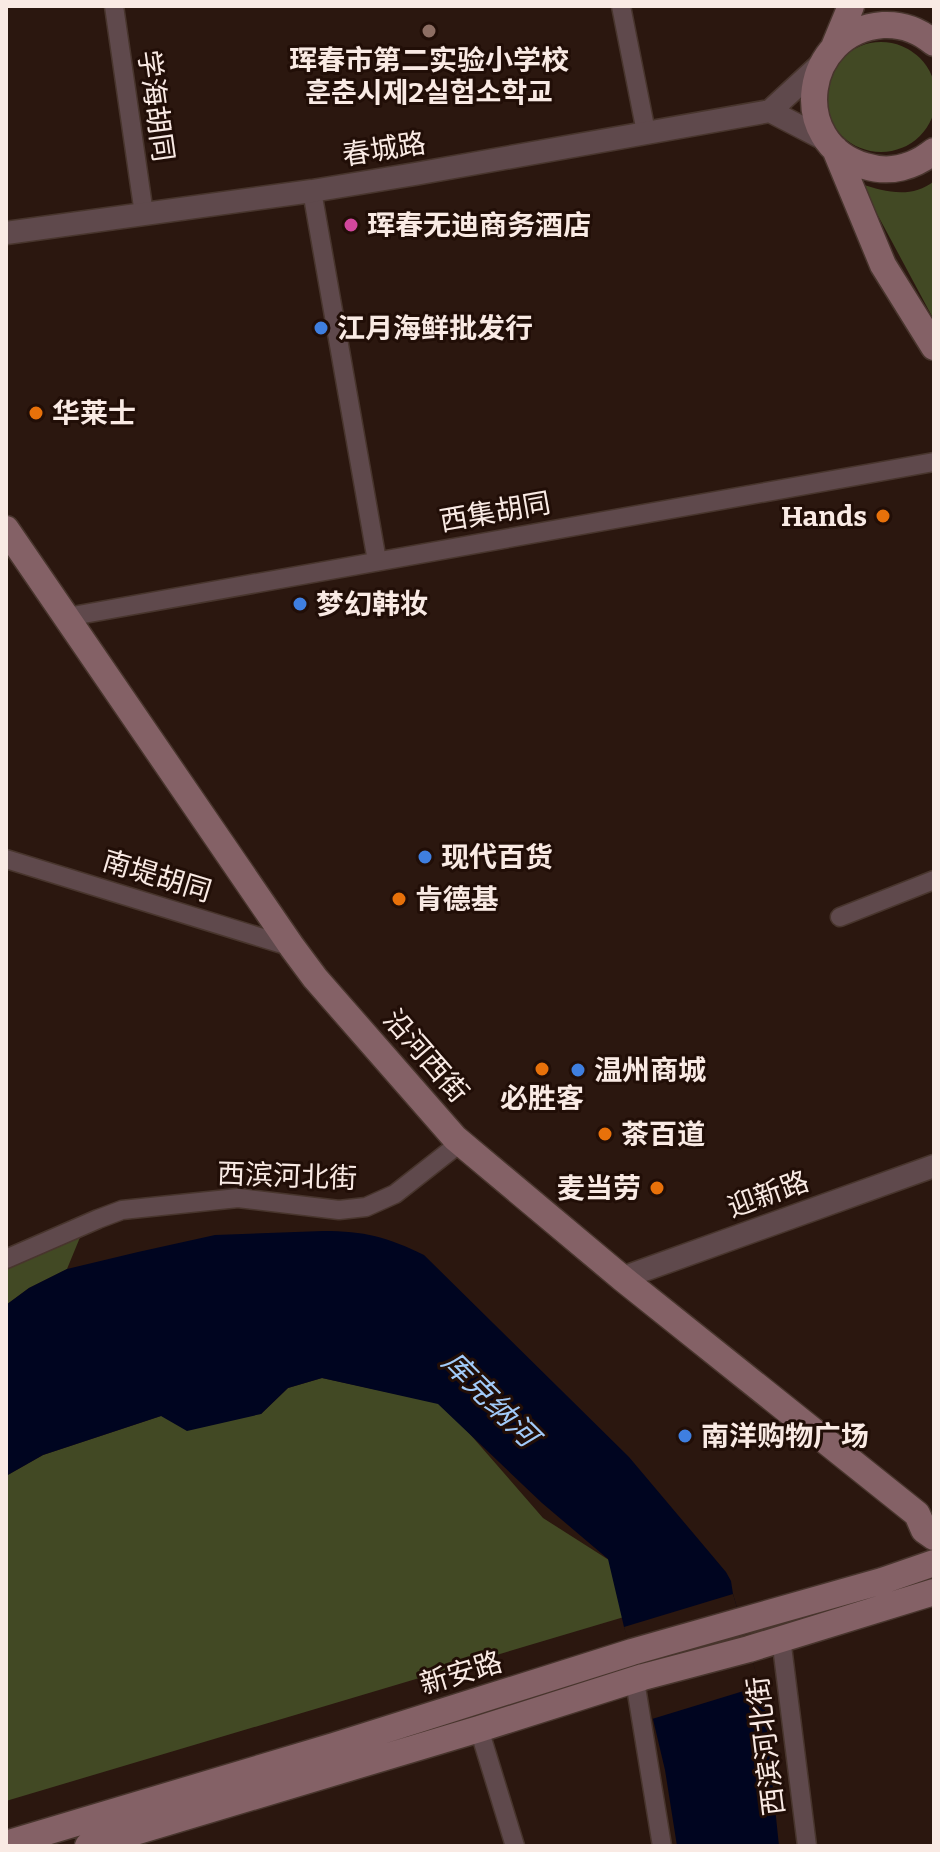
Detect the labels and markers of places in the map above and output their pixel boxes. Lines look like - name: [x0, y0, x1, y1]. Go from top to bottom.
- marker: 珲春市第二实验小学校 훈춘시제2실험소학교: [420, 22, 438, 40]
- place label: 珲春市第二实验小学校 훈춘시제2실험소학교: [289, 44, 569, 109]
- place label: 珲春无迪商务酒店: [367, 209, 591, 242]
- marker: 珲春无迪商务酒店: [342, 216, 360, 234]
- place label: 江月海鲜批发行: [337, 312, 533, 345]
- marker: 江月海鲜批发行: [312, 319, 330, 337]
- place label: 华莱士: [52, 397, 136, 430]
- marker: 华莱士: [27, 404, 45, 422]
- place label: Hands: [781, 500, 867, 533]
- marker: Hands: [874, 507, 892, 525]
- place label: 梦幻韩妆: [316, 588, 428, 621]
- marker: 梦幻韩妆: [291, 595, 309, 613]
- place label: 现代百货: [441, 841, 553, 874]
- marker: 现代百货: [416, 848, 434, 866]
- place label: 肯德基: [415, 883, 499, 916]
- marker: 肯德基: [390, 890, 408, 908]
- place label: 温州商城: [594, 1054, 706, 1087]
- marker: 必胜客: [533, 1060, 551, 1078]
- marker: 温州商城: [569, 1061, 587, 1079]
- place label: 必胜客: [500, 1082, 584, 1115]
- place label: 茶百道: [621, 1118, 705, 1151]
- marker: 茶百道: [596, 1125, 614, 1143]
- place label: 麦当劳: [557, 1172, 641, 1205]
- marker: 麦当劳: [648, 1179, 666, 1197]
- place label: 南洋购物广场: [701, 1420, 869, 1453]
- marker: 南洋购物广场: [676, 1427, 694, 1445]

